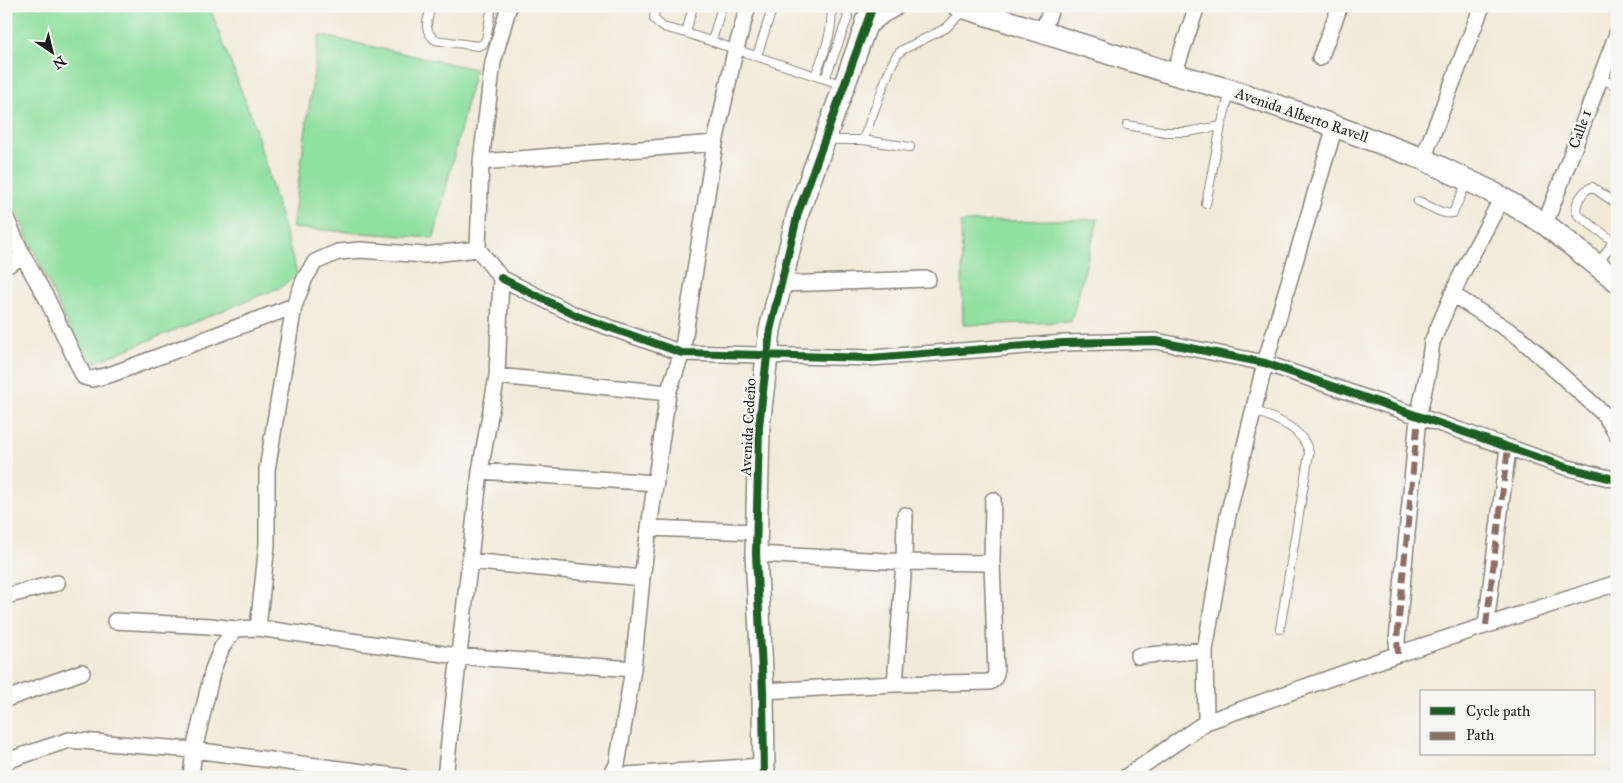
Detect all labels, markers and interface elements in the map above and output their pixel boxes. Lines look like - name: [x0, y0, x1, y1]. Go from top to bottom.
- north arrow: [28, 28, 78, 78]
- text: N: [49, 52, 69, 73]
- street label: Avenida Alberto Ravell: [1232, 83, 1372, 147]
- street label: Calle 1: [1565, 107, 1595, 151]
- street label: Avenida Cedeño: [736, 377, 760, 477]
- legend: [1420, 690, 1596, 756]
- text: Cycle path: [1466, 702, 1531, 720]
- text: Path: [1466, 726, 1495, 744]

